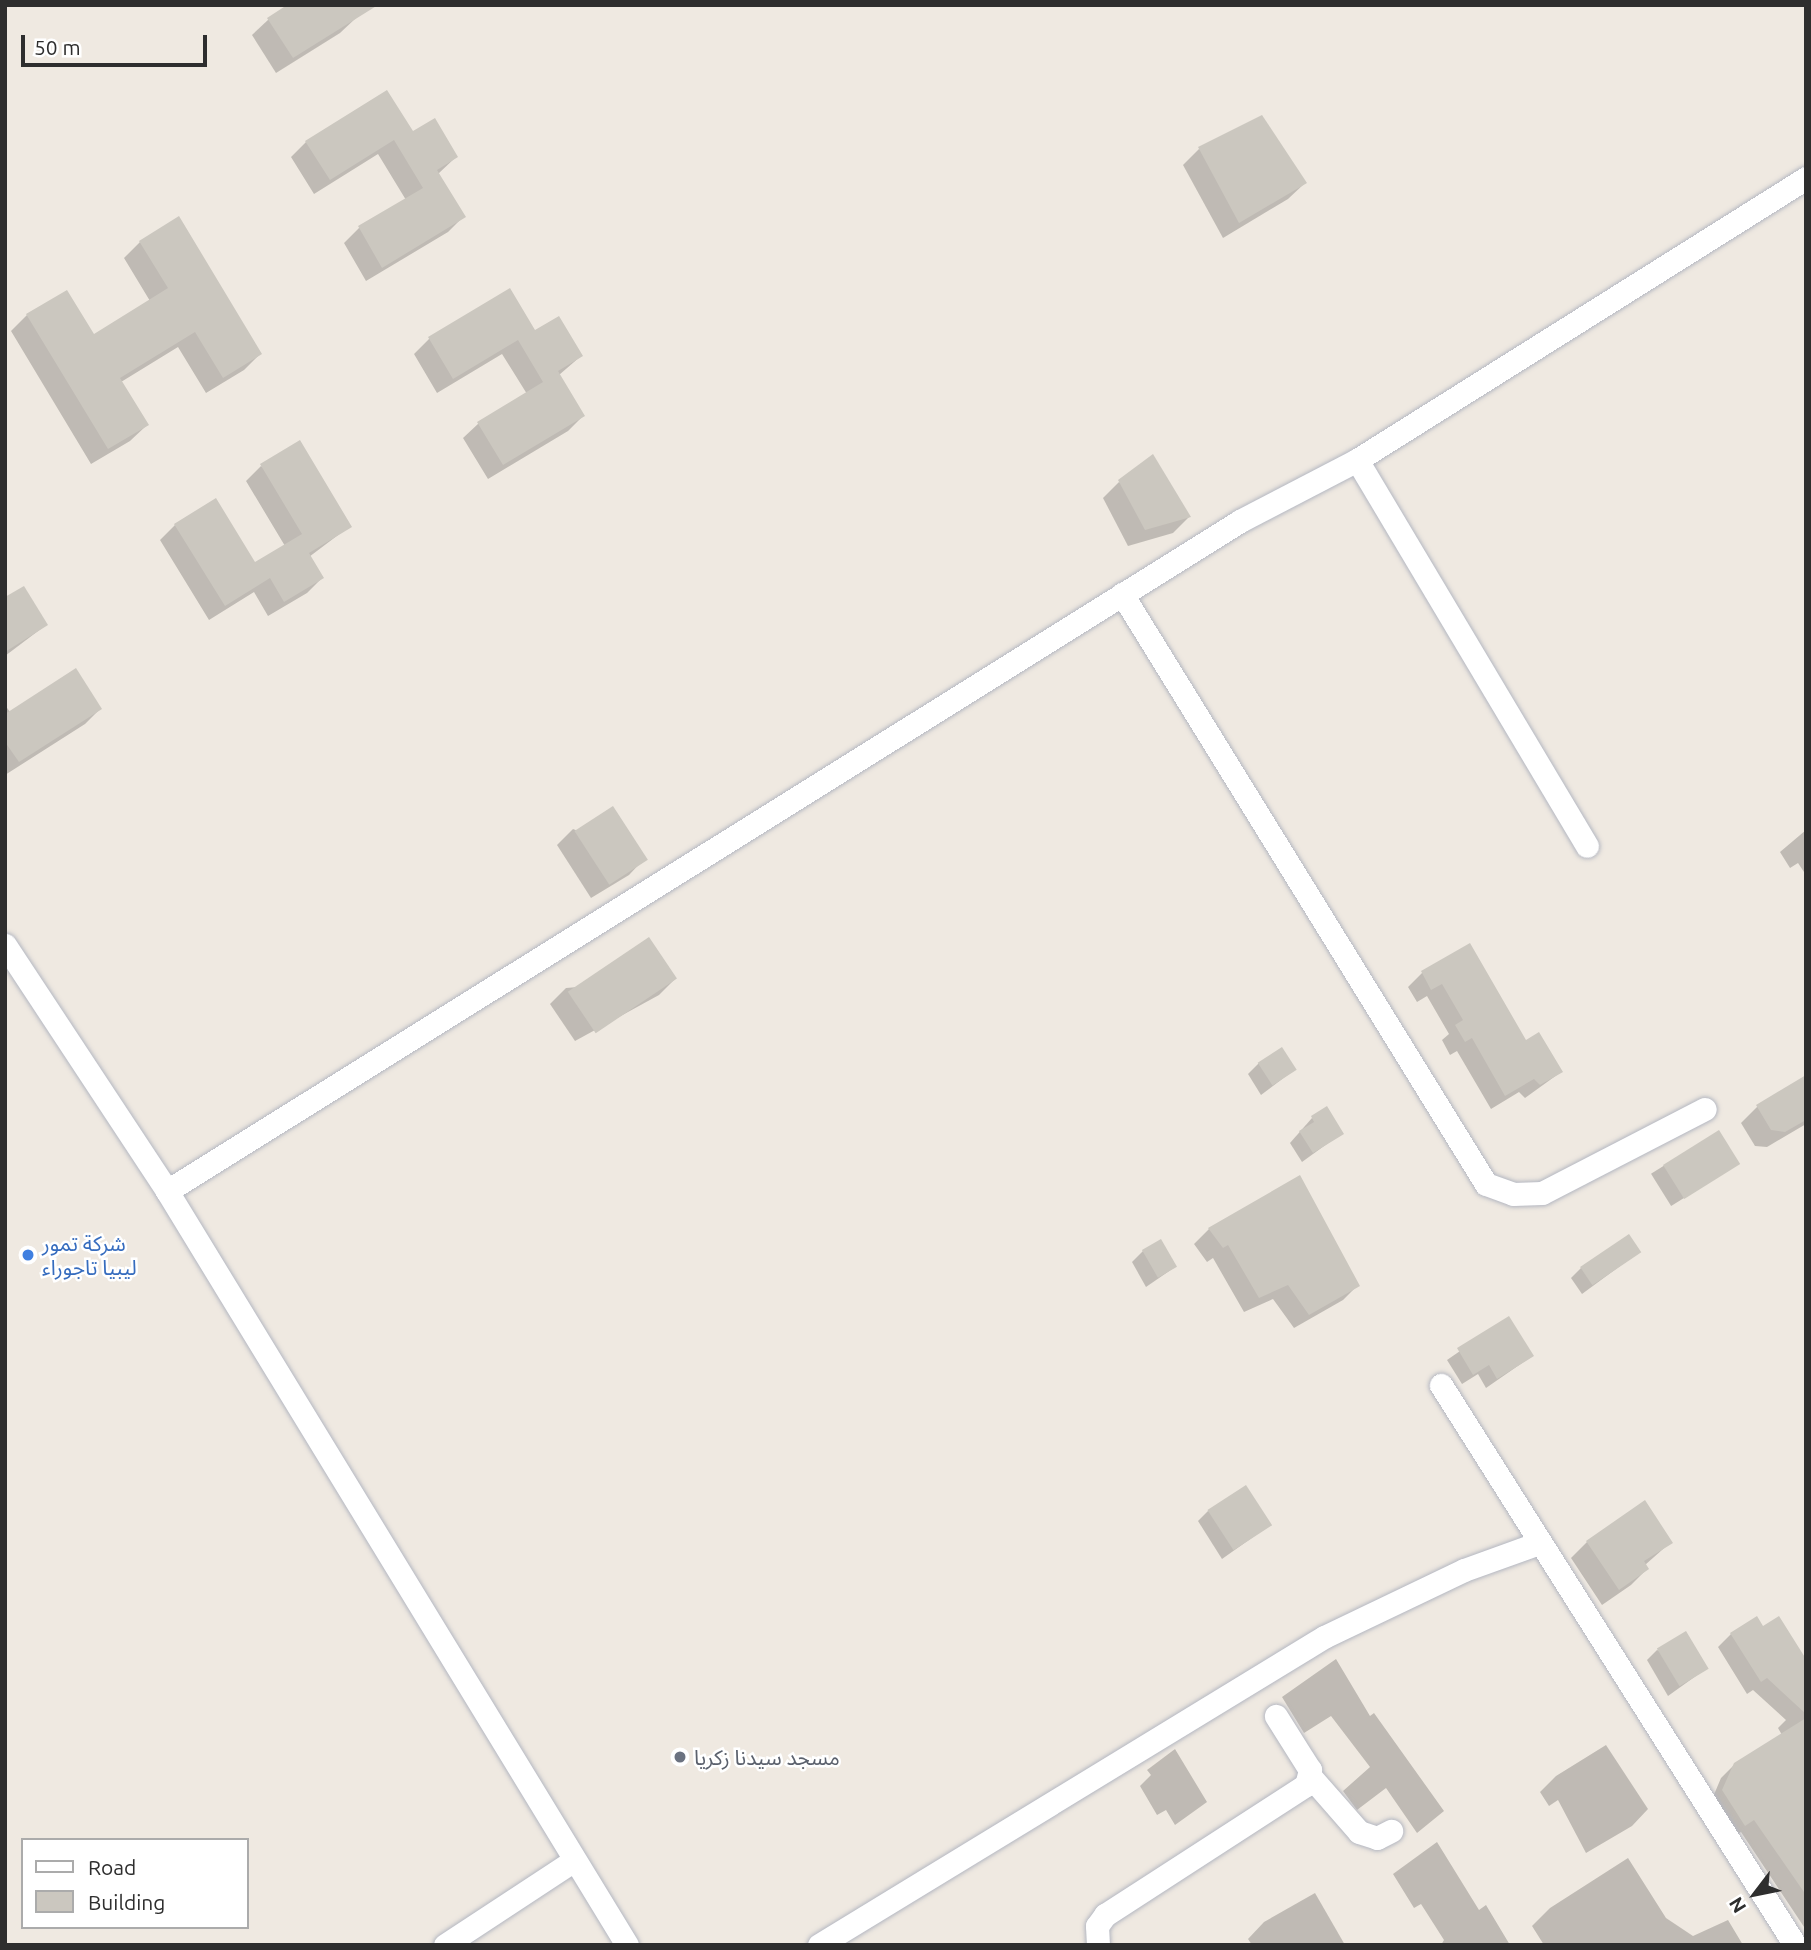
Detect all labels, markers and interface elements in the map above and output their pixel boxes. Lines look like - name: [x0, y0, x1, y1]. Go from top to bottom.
- scale bar: [24, 21, 210, 65]
- text: 50 m: [34, 35, 81, 59]
- place label: شركة تمور ليبيا تاجوراء: [42, 1230, 137, 1280]
- marker: شركة تمور ليبيا تاجوراء: [20, 1247, 36, 1263]
- place label: مسجد سيدنا زكريا: [694, 1744, 840, 1770]
- marker: مسجد سيدنا زكريا: [672, 1749, 688, 1765]
- legend: [21, 1838, 248, 1929]
- text: Road: [88, 1855, 136, 1879]
- north arrow: [1720, 1859, 1790, 1929]
- text: Building: [88, 1890, 165, 1914]
- text: N: [1724, 1893, 1750, 1917]

